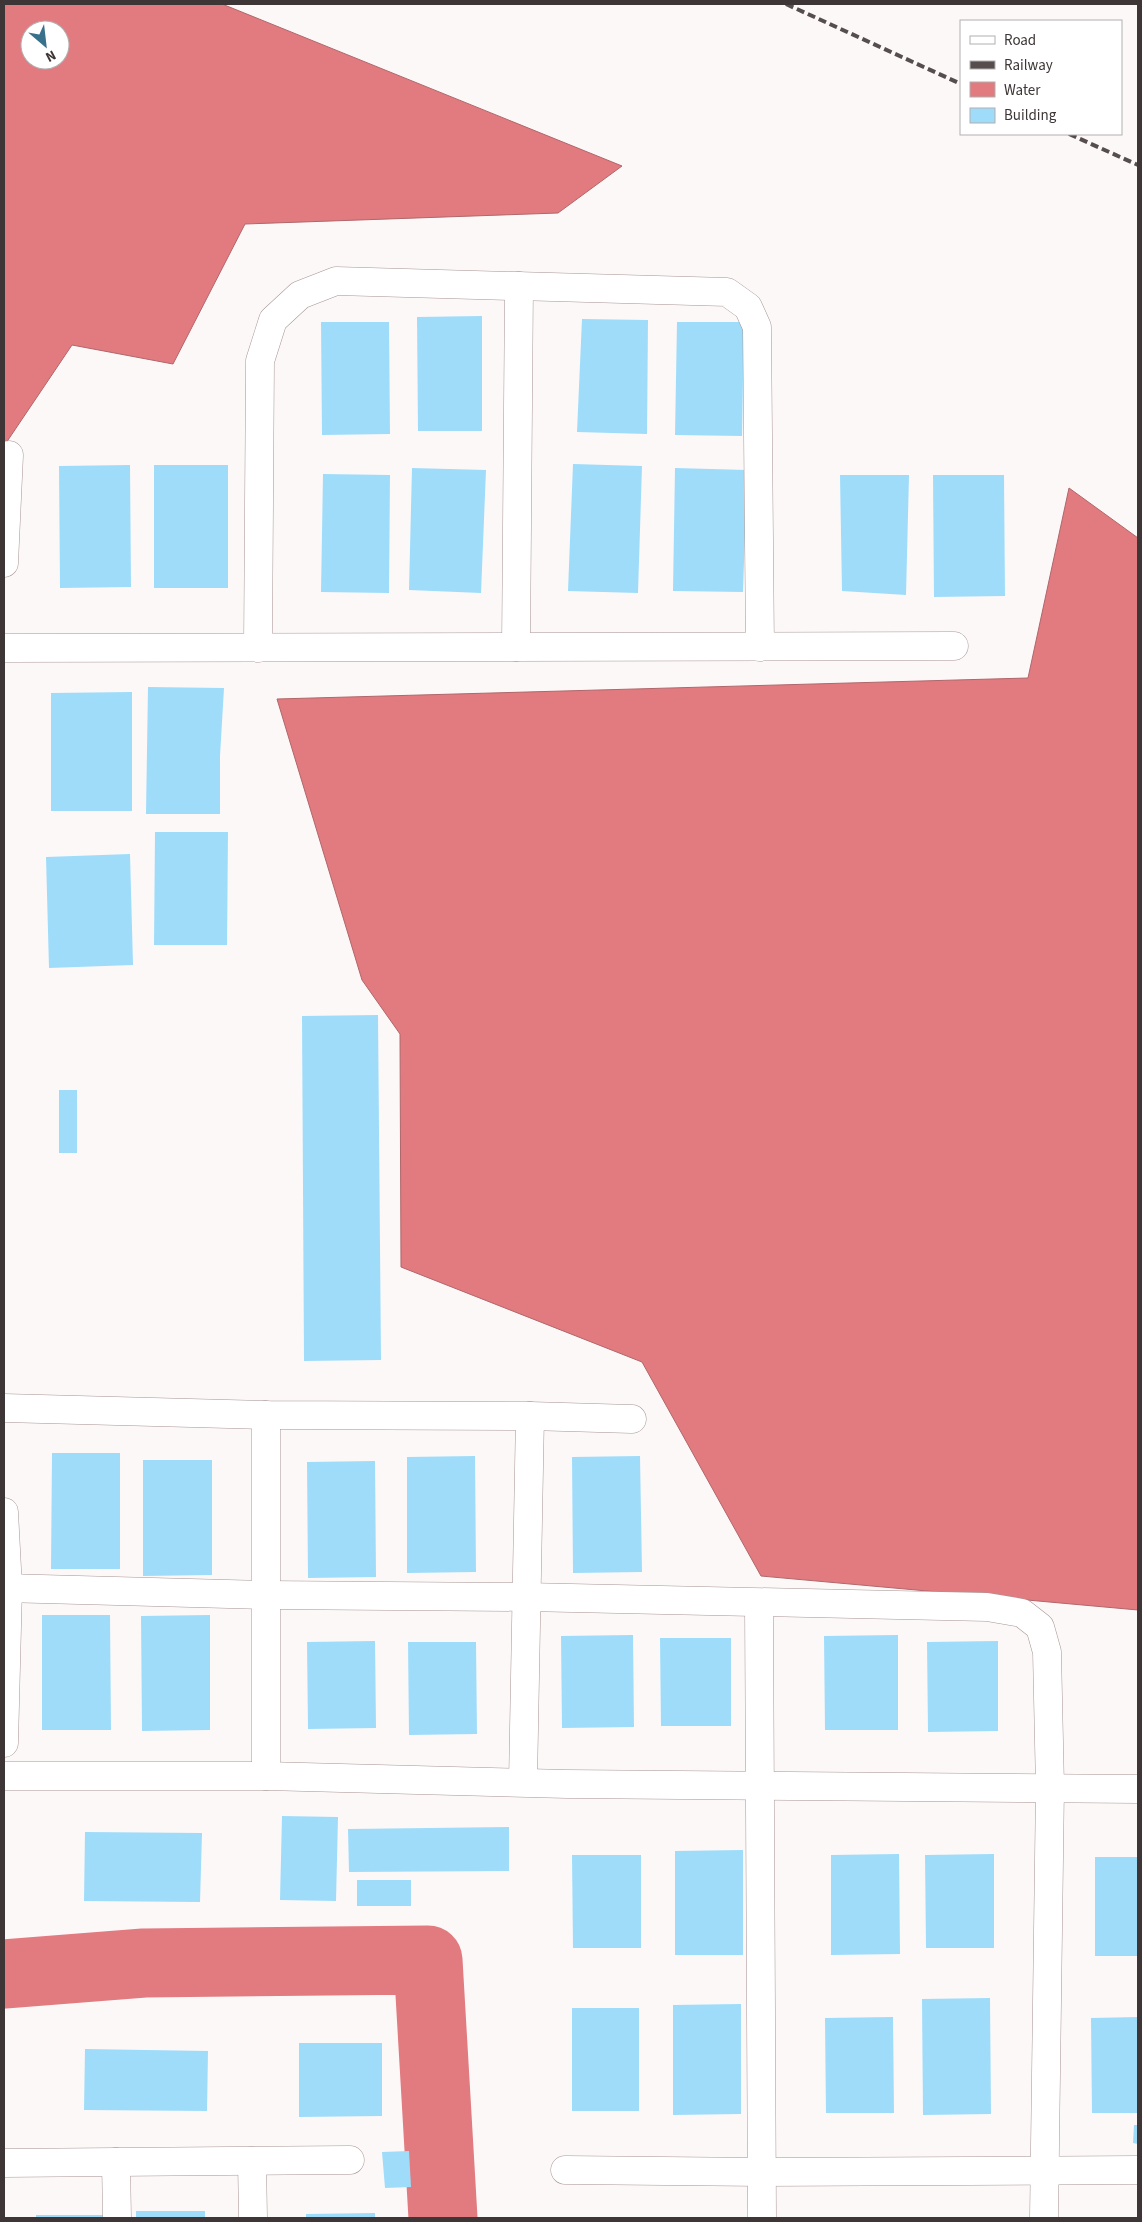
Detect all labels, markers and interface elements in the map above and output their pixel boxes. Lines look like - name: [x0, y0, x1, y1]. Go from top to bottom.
- north arrow: [20, 20, 70, 70]
- legend: [960, 20, 1122, 135]
- text: Road: [1004, 30, 1036, 51]
- text: N: [42, 45, 59, 67]
- text: Railway: [1004, 55, 1053, 76]
- text: Water: [1004, 80, 1041, 101]
- text: Building: [1004, 105, 1057, 126]

